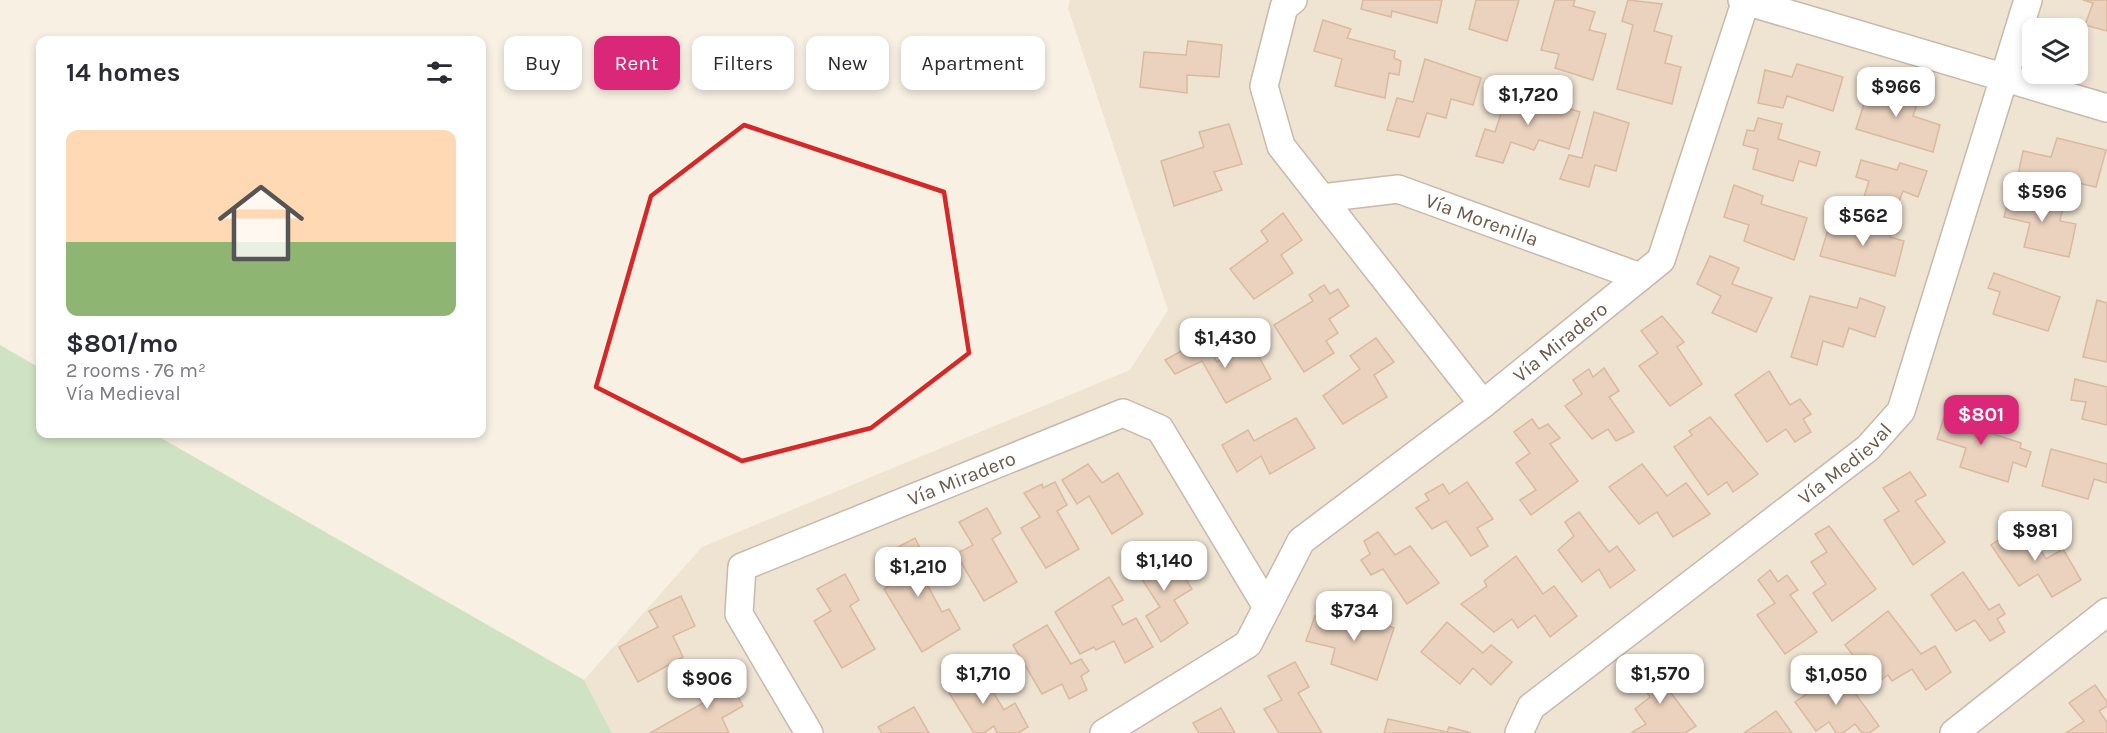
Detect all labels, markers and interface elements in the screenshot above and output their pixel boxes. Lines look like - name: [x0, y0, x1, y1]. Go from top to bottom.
- map controls: [2022, 18, 2088, 84]
- button: layers: [2022, 18, 2088, 84]
- chip: Buy: [504, 36, 582, 90]
- chip: Rent: [594, 36, 680, 90]
- chip: Filters: [692, 36, 794, 90]
- chip: New: [806, 36, 889, 90]
- chip: Apartment: [901, 36, 1045, 90]
- icon: filters: [423, 56, 456, 89]
- text: 14 homes: [66, 57, 180, 88]
- pin: $966: [1860, 67, 1932, 118]
- pin: $1,720: [1479, 75, 1577, 126]
- text: $966: [1871, 75, 1921, 98]
- text: $1,720: [1498, 83, 1558, 106]
- icon: home: [207, 169, 315, 277]
- pin: $596: [2006, 172, 2078, 223]
- text: $596: [2017, 180, 2067, 203]
- street label: Vía Morenilla: [1422, 189, 1542, 251]
- pin: $562: [1827, 196, 1899, 247]
- text: $562: [1838, 204, 1888, 227]
- street label: Vía Miradero: [1509, 297, 1612, 387]
- pin: $1,430: [1176, 318, 1274, 369]
- text: $1,430: [1194, 326, 1256, 349]
- text: $801/mo: [66, 328, 178, 359]
- text: 2 rooms · 76 m²: [66, 359, 206, 382]
- text: Vía Medieval: [66, 382, 181, 405]
- pin: $801: [1945, 395, 2017, 446]
- text: $801: [1958, 403, 2004, 426]
- street label: Vía Medieval: [1794, 418, 1897, 509]
- street label: Vía Miradero: [904, 447, 1019, 511]
- pin: $981: [1999, 511, 2071, 562]
- text: $981: [2012, 519, 2058, 542]
- pin: $1,140: [1115, 541, 1213, 592]
- pin: $1,210: [869, 547, 967, 598]
- text: $1,140: [1135, 549, 1193, 572]
- text: $1,210: [889, 555, 947, 578]
- pin: $734: [1318, 591, 1390, 642]
- text: $734: [1330, 599, 1378, 622]
- pin: $1,710: [934, 654, 1032, 705]
- pin: $1,570: [1611, 654, 1709, 705]
- pin: $1,050: [1787, 655, 1885, 706]
- pin: $906: [671, 659, 743, 710]
- text: $1,710: [955, 662, 1011, 685]
- text: $1,570: [1630, 662, 1690, 685]
- text: $1,050: [1805, 663, 1867, 686]
- text: $906: [682, 667, 732, 690]

